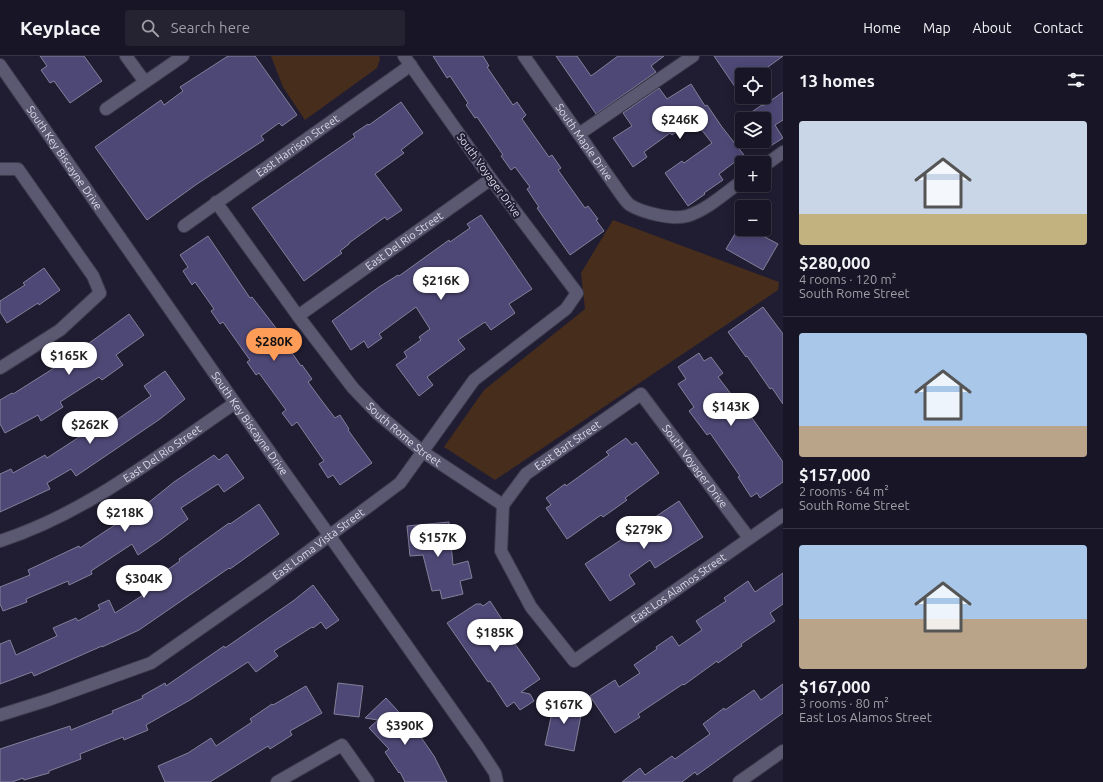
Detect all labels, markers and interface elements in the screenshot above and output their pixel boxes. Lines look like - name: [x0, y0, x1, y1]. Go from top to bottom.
- search box: [125, 10, 405, 46]
- text: Keyplace: [20, 17, 101, 39]
- icon: search: [139, 17, 161, 39]
- text: Search here: [171, 19, 250, 36]
- text: Home: [863, 20, 901, 36]
- text: Map: [923, 20, 951, 36]
- text: About: [973, 20, 1012, 36]
- text: Contact: [1034, 20, 1083, 36]
- map controls: [735, 68, 771, 236]
- button: locate: [735, 68, 771, 104]
- icon: filters: [1065, 69, 1087, 91]
- text: 13 homes: [799, 71, 875, 90]
- street label: South Maple Drive: [553, 101, 615, 183]
- street label: South Key Biscayne Drive: [24, 104, 105, 212]
- pin: $246K: [652, 106, 708, 140]
- street label: East Harrison Street: [254, 112, 342, 179]
- text: $246K: [661, 112, 699, 126]
- button: layers: [735, 112, 771, 148]
- street label: South Voyager Drive: [455, 131, 523, 219]
- icon: home: [907, 147, 979, 219]
- button: +: [735, 156, 771, 192]
- button: −: [735, 200, 771, 236]
- street label: East Del Rio Street: [363, 209, 446, 272]
- text: $280,000: [799, 253, 870, 272]
- pin: $216K: [413, 267, 469, 301]
- text: 4 rooms · 120 m²: [799, 272, 896, 286]
- text: $216K: [422, 273, 460, 287]
- text: South Rome Street: [799, 286, 910, 300]
- pin: $280K: [246, 328, 302, 362]
- text: $280K: [255, 334, 293, 348]
- pin: $165K: [41, 342, 97, 376]
- text: $165K: [50, 348, 88, 362]
- icon: home: [907, 359, 979, 431]
- street label: South Key Biscayne Drive: [209, 370, 290, 477]
- pin: $143K: [703, 393, 759, 427]
- text: $143K: [712, 399, 750, 413]
- street label: South Rome Street: [364, 400, 444, 469]
- pin: $262K: [62, 411, 118, 445]
- text: $262K: [71, 417, 109, 431]
- street label: East Bart Street: [532, 418, 603, 472]
- street label: East Del Rio Street: [121, 422, 204, 484]
- street label: South Voyager Drive: [660, 422, 730, 510]
- text: $157,000: [799, 465, 870, 484]
- text: 2 rooms · 64 m²: [799, 484, 889, 498]
- text: South Rome Street: [799, 498, 910, 512]
- pin: $218K: [97, 499, 153, 533]
- text: $218K: [106, 505, 144, 519]
- street label: East Loma Vista Street: [270, 505, 367, 582]
- pin: $279K: [616, 516, 672, 550]
- text: $279K: [625, 522, 663, 536]
- pin: $157K: [410, 524, 466, 558]
- text: $157K: [419, 530, 457, 544]
- street label: East Los Alamos Street: [629, 551, 729, 625]
- pin: $304K: [116, 565, 172, 599]
- text: $304K: [125, 571, 163, 585]
- icon: home: [907, 571, 979, 643]
- pin: $185K: [467, 619, 523, 653]
- text: $185K: [476, 625, 514, 639]
- text: $167,000: [799, 677, 870, 696]
- pin: $167K: [536, 691, 592, 725]
- text: 3 rooms · 80 m²: [799, 696, 889, 710]
- text: $167K: [545, 697, 583, 711]
- text: East Los Alamos Street: [799, 710, 932, 724]
- pin: $390K: [377, 712, 433, 746]
- text: $390K: [386, 718, 424, 732]

